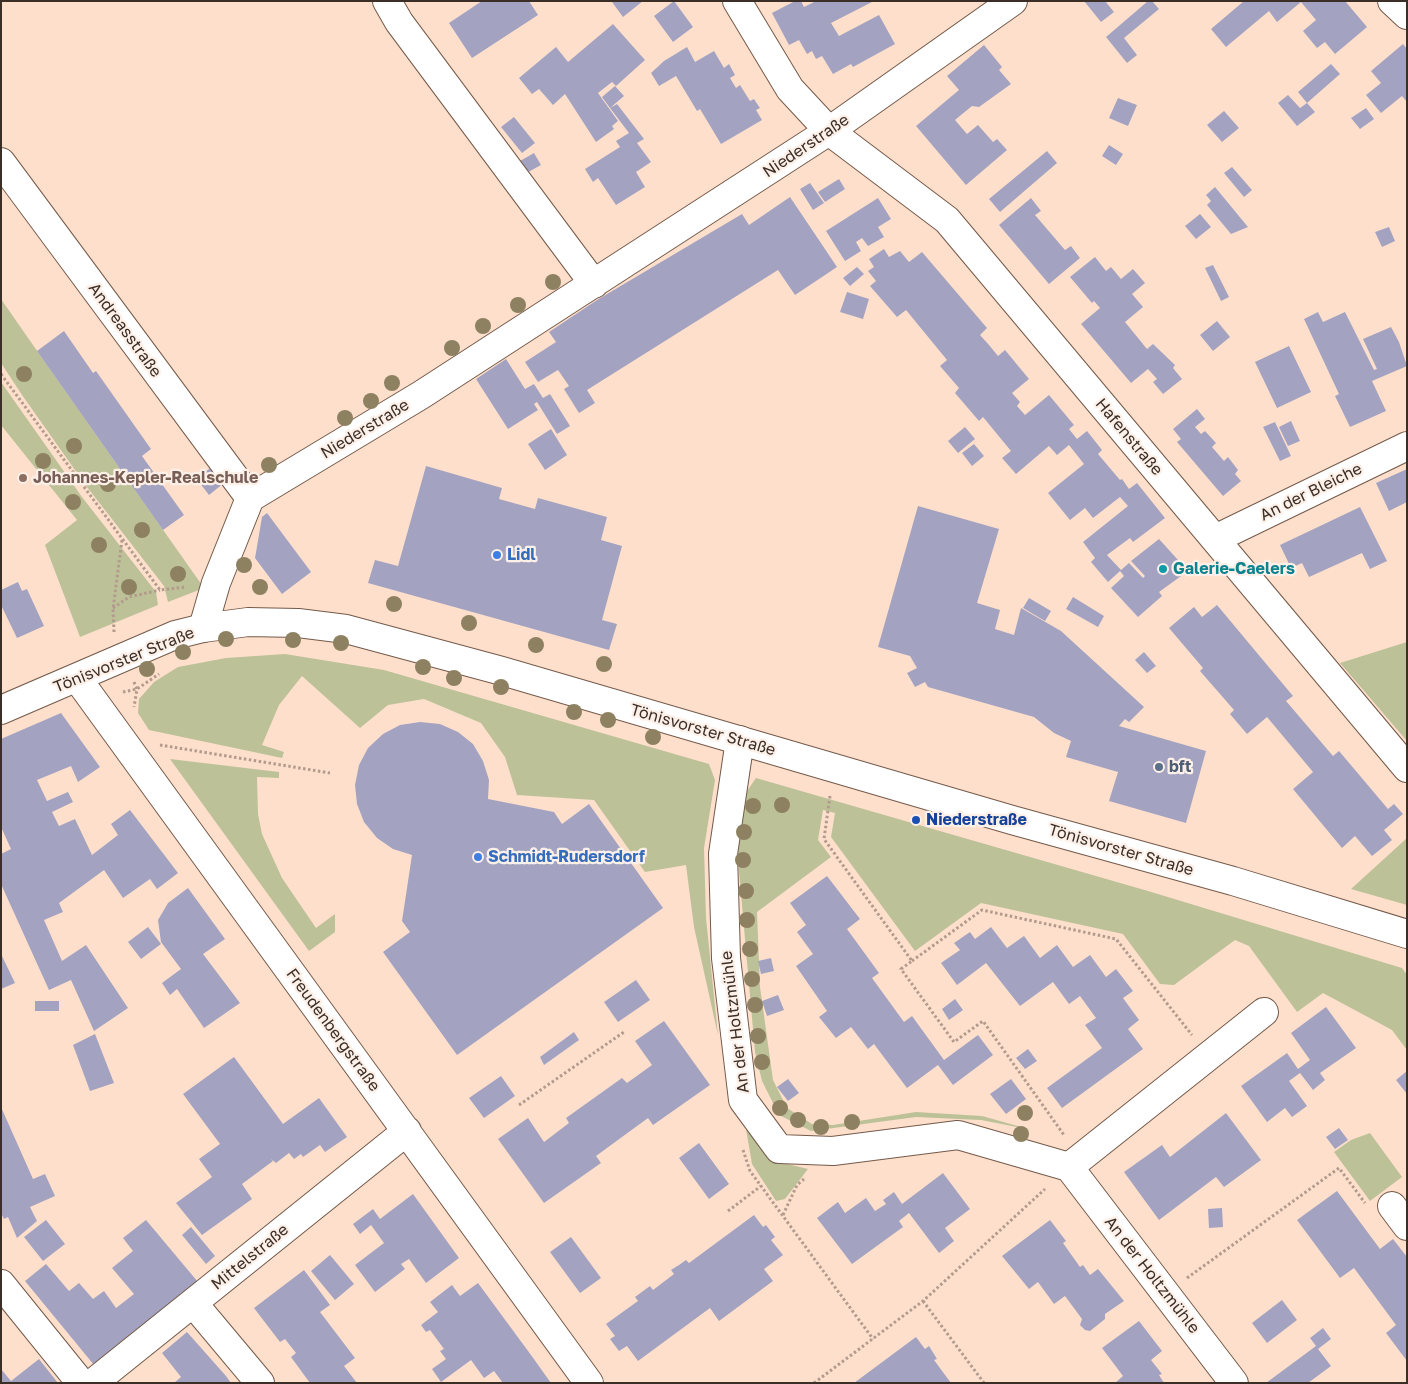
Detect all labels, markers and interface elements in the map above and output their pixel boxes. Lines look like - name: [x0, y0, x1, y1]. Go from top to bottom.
- street label: Niederstraße: [759, 110, 853, 182]
- street label: Andreasstraße: [84, 279, 166, 381]
- street label: Niederstraße: [317, 395, 413, 463]
- street label: Hafenstraße: [1091, 395, 1167, 479]
- street label: An der Bleiche: [1257, 459, 1365, 525]
- place label: Johannes-Kepler-Realschule: [33, 468, 258, 488]
- marker: Johannes-Kepler-Realschule: [17, 472, 29, 484]
- place label: Lidl: [507, 545, 536, 565]
- marker: Lidl: [491, 549, 503, 561]
- place label: Galerie-Caelers: [1173, 559, 1295, 579]
- marker: Galerie-Caelers: [1157, 563, 1169, 575]
- street label: Tönisvorster Straße: [51, 623, 197, 697]
- street label: Tönisvorster Straße: [628, 700, 778, 760]
- place label: bft: [1169, 757, 1191, 777]
- marker: bft: [1153, 761, 1165, 773]
- place label: Niederstraße: [926, 810, 1027, 830]
- marker: Niederstraße: [910, 814, 922, 826]
- street label: Tönisvorster Straße: [1046, 820, 1196, 880]
- place label: Schmidt-Rudersdorf: [488, 847, 645, 867]
- marker: Schmidt-Rudersdorf: [472, 851, 484, 863]
- street label: An der Holtzmühle: [717, 950, 753, 1094]
- street label: Freudenbergstraße: [282, 965, 384, 1095]
- street label: An der Holtzmühle: [1100, 1213, 1204, 1337]
- street label: Mittelstraße: [208, 1220, 292, 1294]

